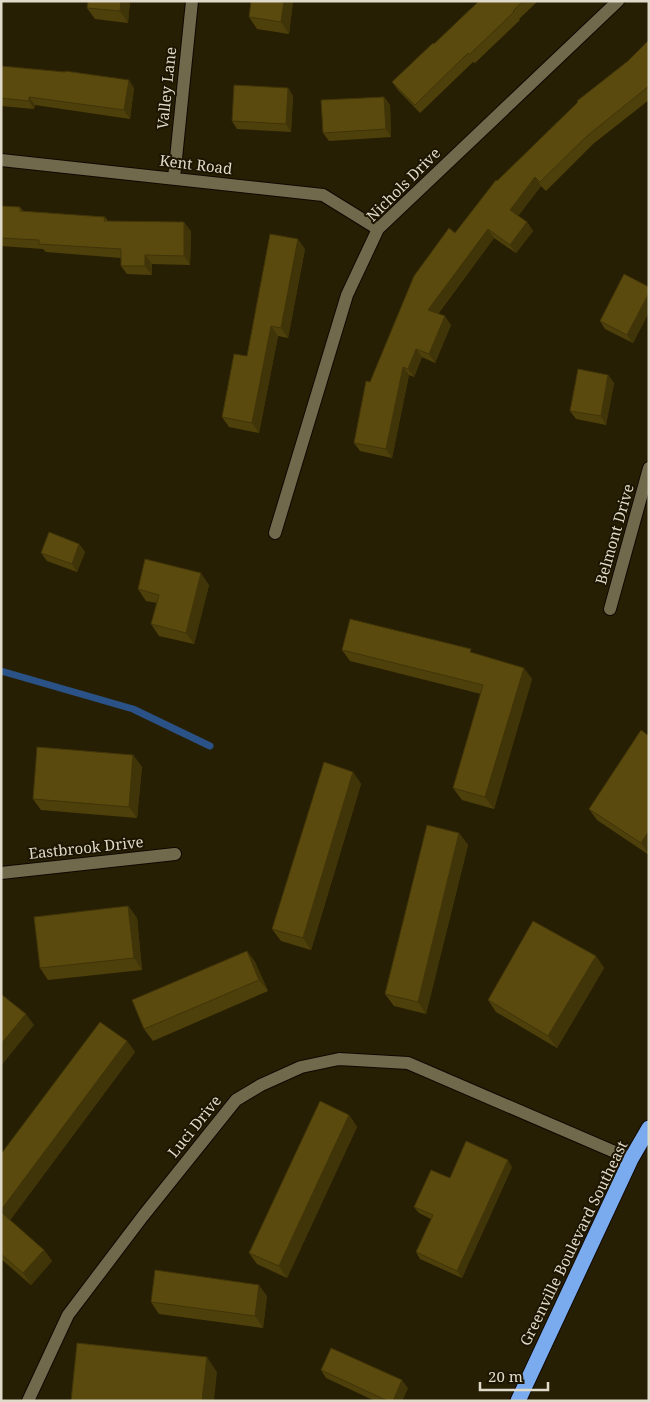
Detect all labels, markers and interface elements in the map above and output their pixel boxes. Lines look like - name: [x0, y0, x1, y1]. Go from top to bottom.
- street label: Valley Lane: [152, 46, 180, 130]
- street label: Nichols Drive: [362, 143, 444, 225]
- street label: Kent Road: [158, 150, 234, 178]
- street label: Belmont Drive: [590, 481, 638, 587]
- street label: Eastbrook Drive: [27, 831, 145, 863]
- street label: Luci Drive: [163, 1091, 225, 1161]
- street label: Greenville Boulevard Southeast: [515, 1137, 631, 1349]
- scale bar: [480, 1360, 548, 1392]
- text: 20 m: [488, 1366, 523, 1386]

